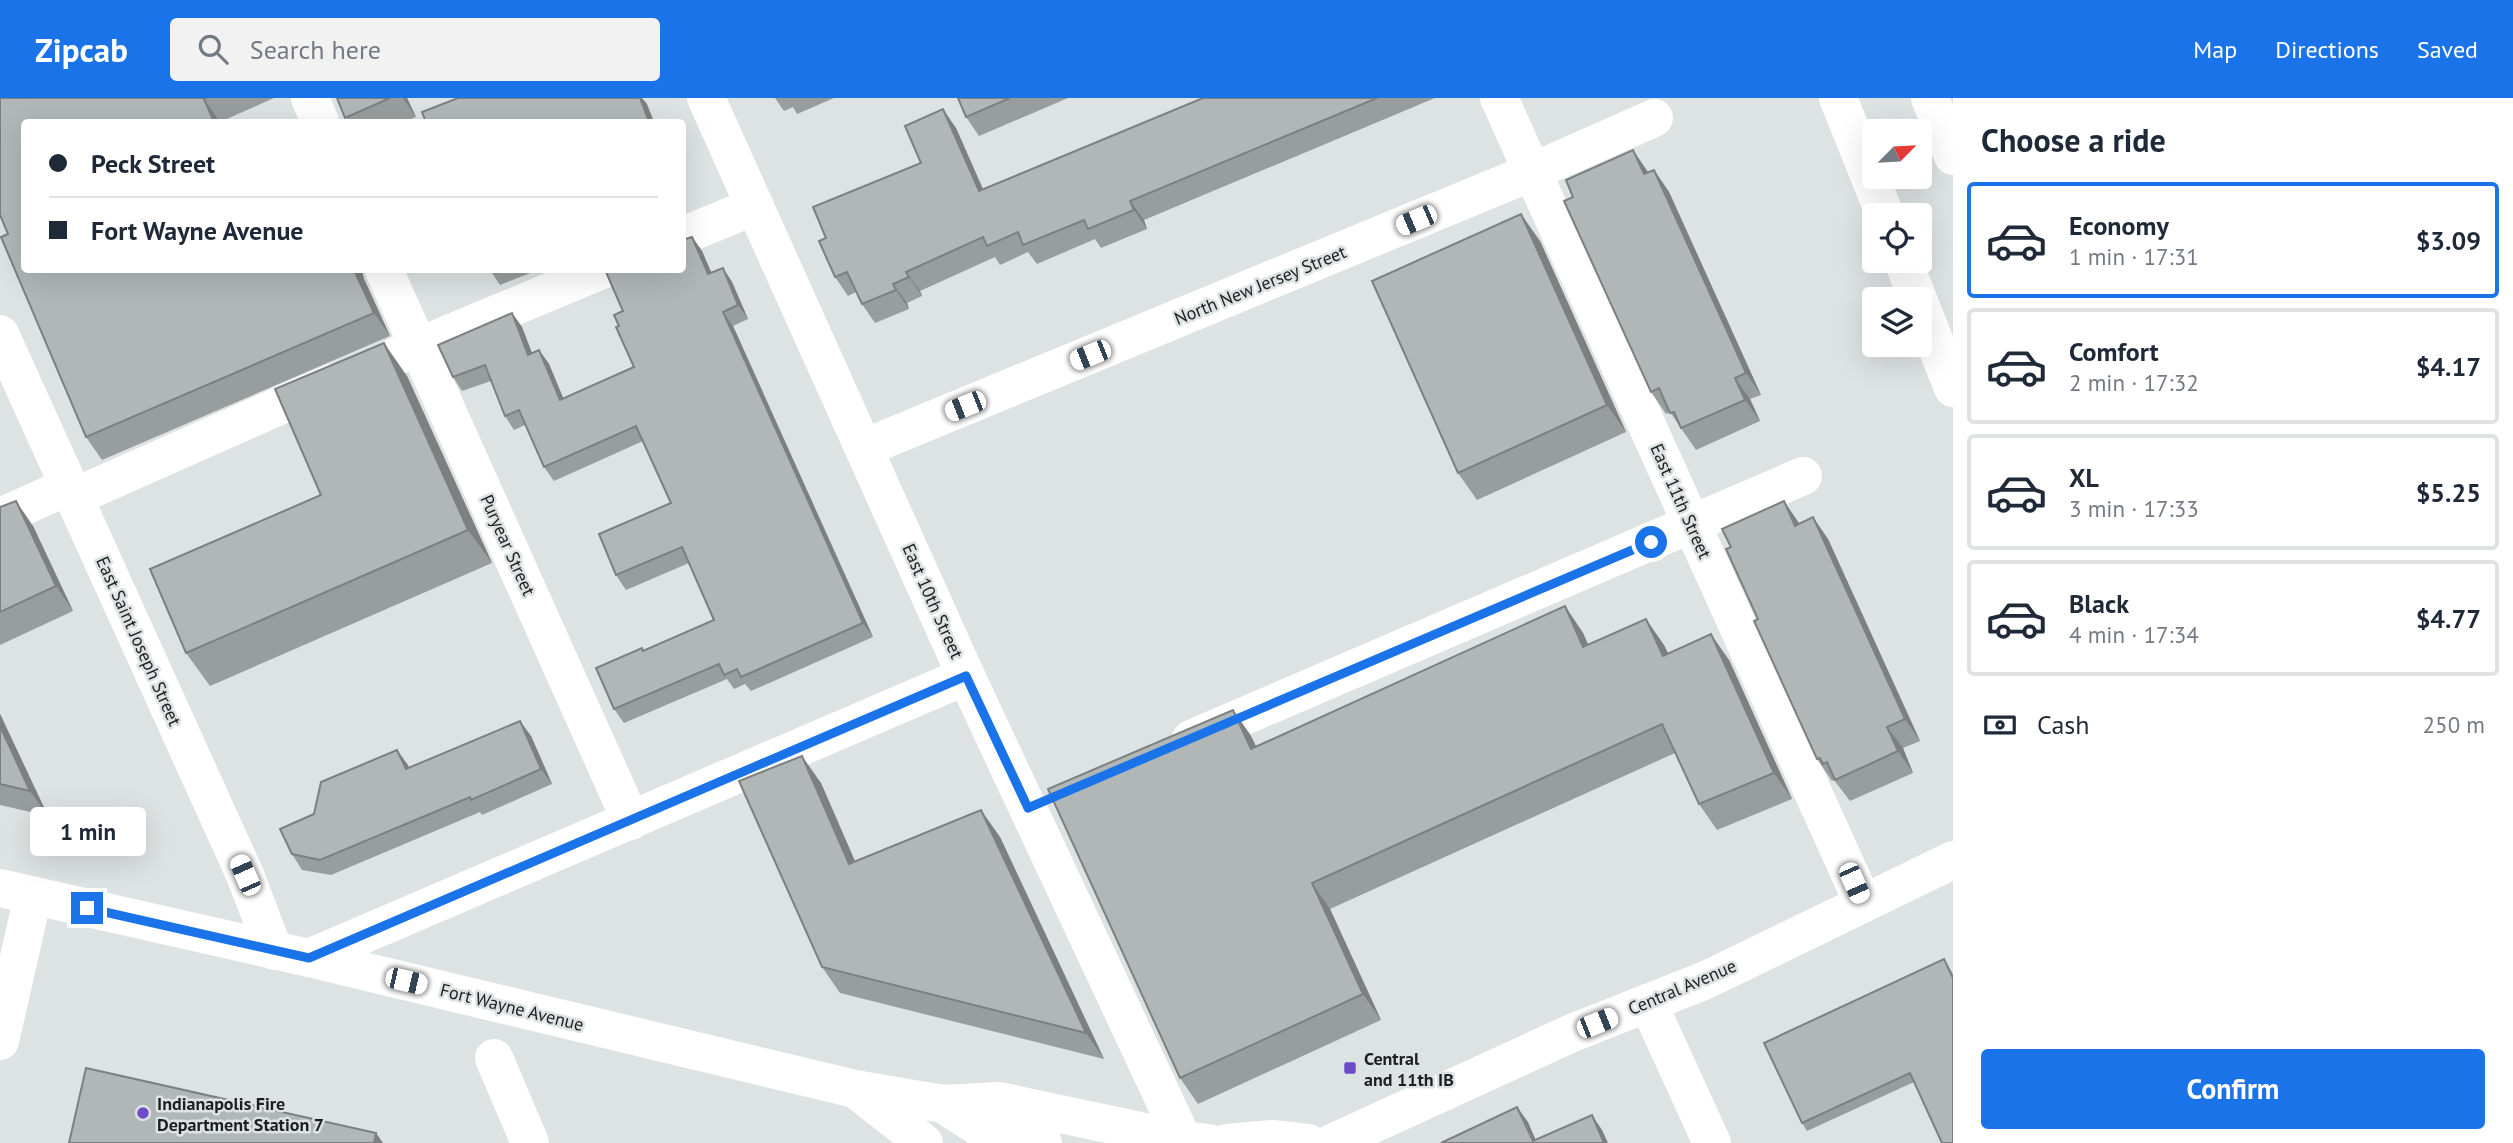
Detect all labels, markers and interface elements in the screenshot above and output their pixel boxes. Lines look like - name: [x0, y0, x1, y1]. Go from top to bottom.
- search box: [170, 18, 660, 81]
- text: Zipcab: [35, 28, 128, 71]
- icon: search: [194, 30, 232, 68]
- text: Search here: [250, 33, 381, 66]
- text: Map: [2193, 34, 2237, 65]
- text: Directions: [2275, 34, 2379, 65]
- text: Saved: [2417, 34, 2478, 65]
- north arrow: [1862, 119, 1932, 189]
- map controls: [1862, 119, 1932, 357]
- text: Choose a ride: [1981, 119, 2166, 161]
- text: Peck Street: [91, 147, 215, 180]
- car: [1393, 202, 1440, 238]
- button: locate: [1862, 203, 1932, 273]
- icon: car: [1985, 209, 2048, 272]
- text: Economy: [2069, 209, 2169, 242]
- text: Fort Wayne Avenue: [91, 214, 304, 247]
- text: $3.09: [2416, 224, 2481, 257]
- street label: North New Jersey Street: [1171, 240, 1349, 330]
- text: 1 min · 17:31: [2069, 242, 2199, 271]
- button: layers: [1862, 287, 1932, 357]
- icon: car: [1985, 335, 2048, 398]
- text: Comfort: [2069, 335, 2159, 368]
- car: [1067, 337, 1114, 373]
- text: $4.17: [2416, 350, 2481, 383]
- text: 2 min · 17:32: [2069, 368, 2199, 397]
- car: [942, 388, 989, 424]
- street label: East 11th Street: [1645, 440, 1717, 562]
- icon: car: [1985, 461, 2048, 524]
- text: XL: [2069, 461, 2099, 494]
- text: $5.25: [2416, 476, 2481, 509]
- street label: Puryear Street: [475, 491, 541, 599]
- text: 3 min · 17:33: [2069, 494, 2199, 523]
- route start: [1635, 526, 1667, 558]
- street label: East 10th Street: [897, 540, 969, 662]
- street label: East Saint Joseph Street: [91, 553, 187, 729]
- icon: car: [1985, 587, 2048, 650]
- text: Black: [2069, 587, 2129, 620]
- text: $4.77: [2416, 602, 2481, 635]
- text: 4 min · 17:34: [2069, 620, 2199, 649]
- icon: cash: [1981, 706, 2019, 744]
- text: Cash: [2037, 708, 2089, 741]
- text: 250 m: [2423, 710, 2485, 739]
- callout: 1 min: [29, 806, 145, 856]
- text: 1 min: [60, 817, 116, 846]
- car: [227, 852, 264, 898]
- car: [1836, 860, 1873, 906]
- route end: [71, 892, 103, 924]
- street label: Central Avenue: [1624, 954, 1740, 1020]
- car: [384, 966, 429, 996]
- street label: Fort Wayne Avenue: [438, 978, 586, 1036]
- car: [1574, 1005, 1621, 1041]
- place label: Central and 11th IB: [1364, 1047, 1454, 1091]
- button: Confirm: [1981, 1049, 2485, 1129]
- marker: Central and 11th IB: [1342, 1060, 1358, 1076]
- place label: Indianapolis Fire Department Station 7: [157, 1092, 324, 1136]
- marker: Indianapolis Fire Department Station 7: [135, 1105, 151, 1121]

